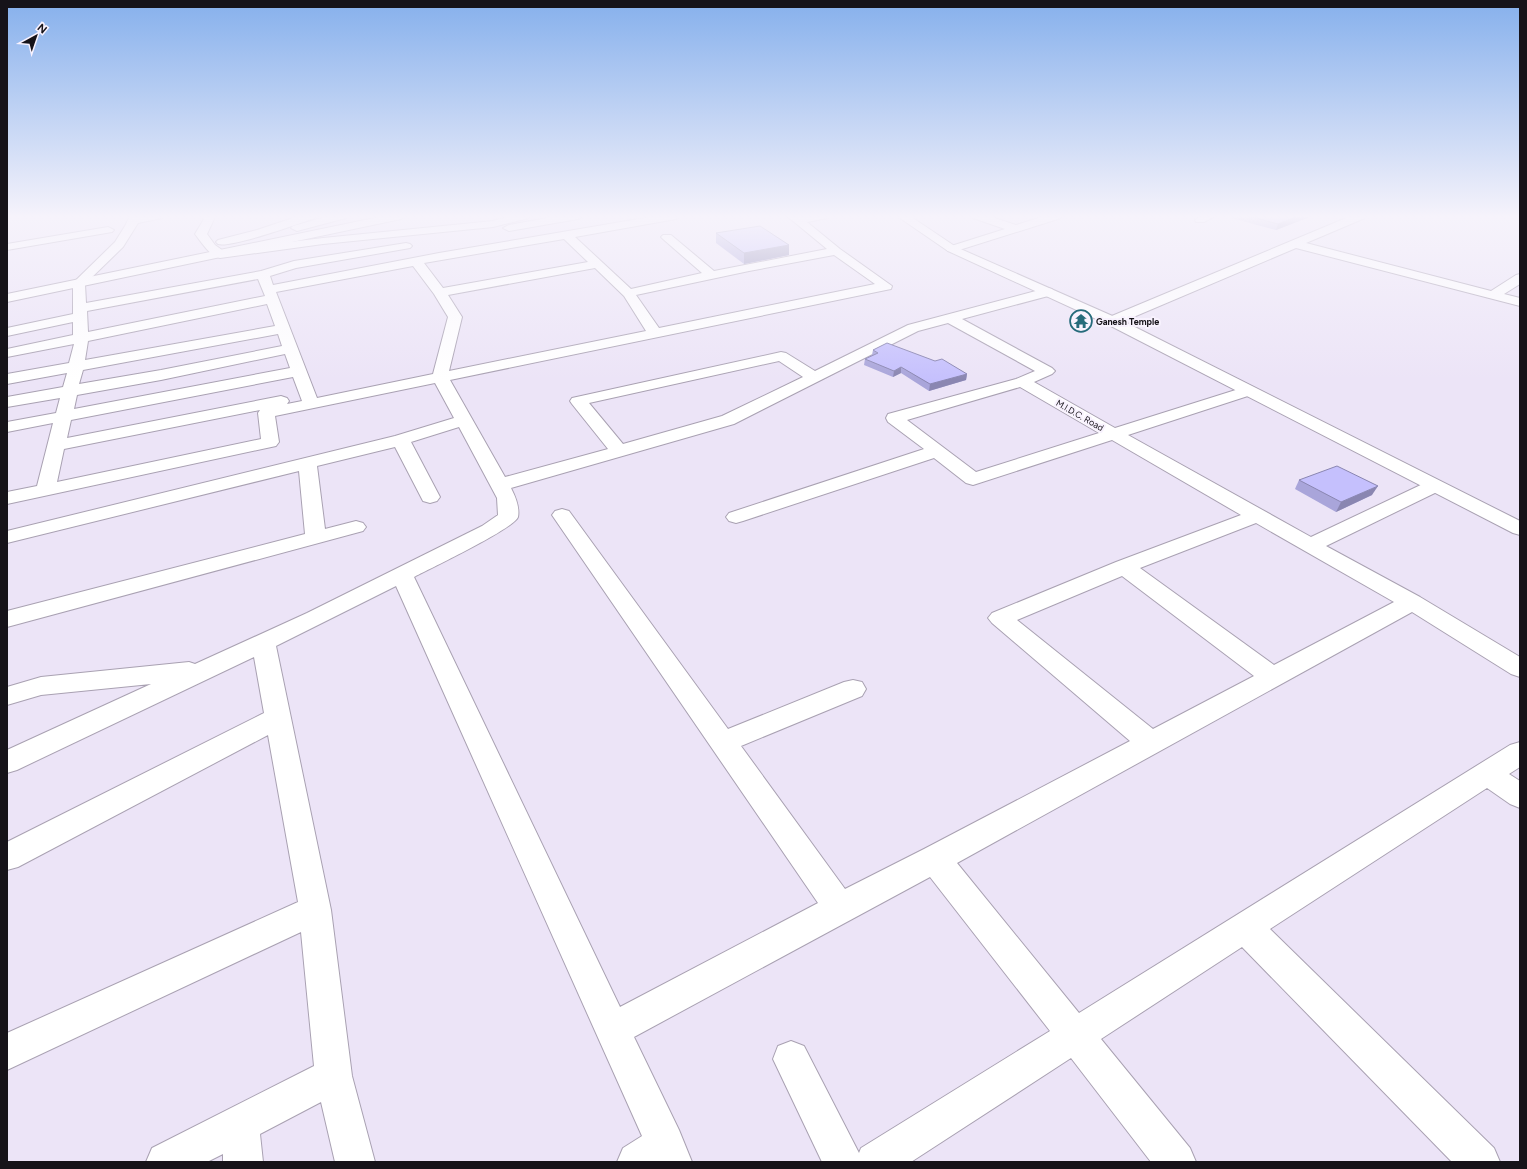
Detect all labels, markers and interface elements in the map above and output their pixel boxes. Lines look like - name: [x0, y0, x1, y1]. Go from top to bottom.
- north arrow: [16, 16, 56, 56]
- text: N: [35, 21, 50, 36]
- temple icon: Ganesh Temple: [1068, 308, 1094, 334]
- place label: Ganesh Temple: [1096, 316, 1159, 327]
- street label: M.I.D.C. Road: [1054, 397, 1106, 433]

